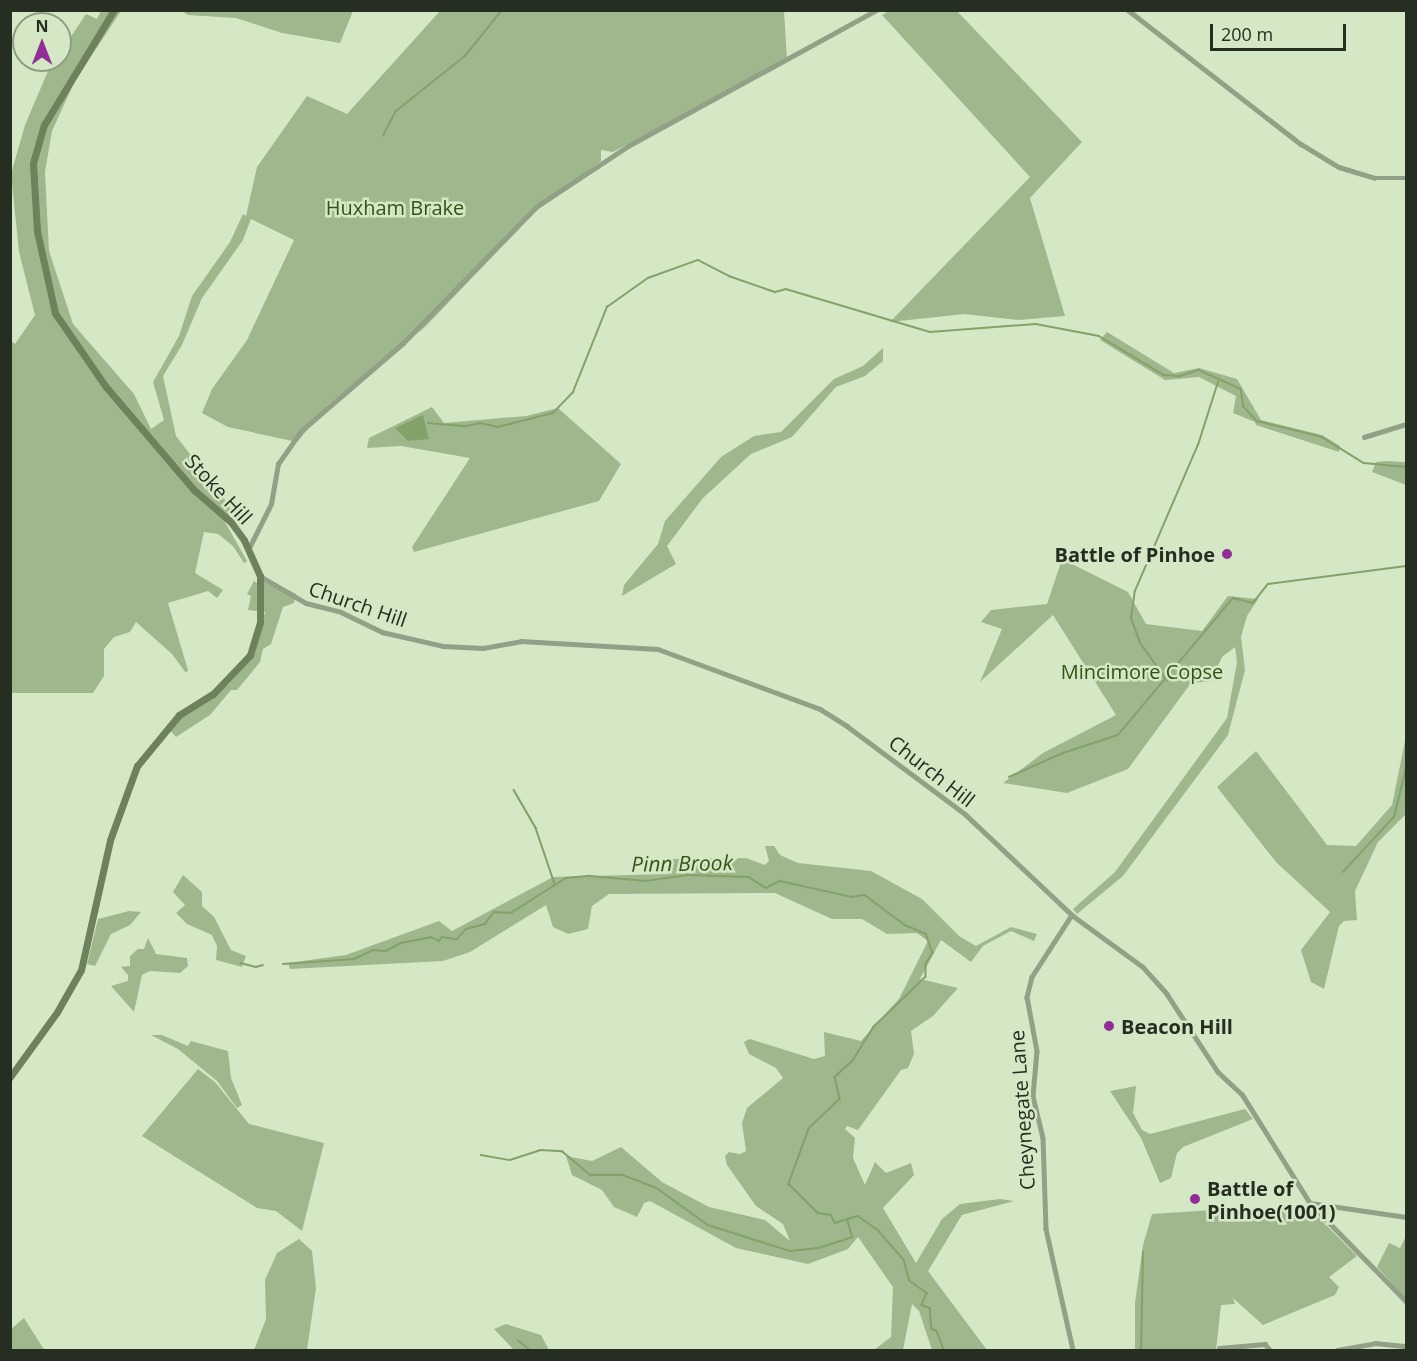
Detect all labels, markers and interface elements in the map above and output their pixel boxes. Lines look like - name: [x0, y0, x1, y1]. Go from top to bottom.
- north arrow: [12, 12, 72, 72]
- scale bar: [1213, 12, 1350, 50]
- text: N: [35, 15, 49, 37]
- text: 200 m: [1221, 22, 1273, 46]
- park label: Huxham Brake: [326, 195, 464, 219]
- street label: Stoke Hill: [181, 449, 257, 529]
- place label: Battle of Pinhoe: [1055, 542, 1215, 566]
- marker: Battle of Pinhoe: [1220, 547, 1234, 561]
- street label: Church Hill: [306, 576, 410, 632]
- park label: Mincimore Copse: [1061, 659, 1223, 683]
- street label: Church Hill: [884, 730, 980, 812]
- water label: Pinn Brook: [631, 850, 733, 876]
- place label: Beacon Hill: [1121, 1014, 1233, 1038]
- marker: Beacon Hill: [1102, 1019, 1116, 1033]
- street label: Cheynegate Lane: [1004, 1029, 1040, 1191]
- place label: Battle of Pinhoe(1001): [1207, 1176, 1335, 1223]
- marker: Battle of Pinhoe(1001): [1188, 1192, 1202, 1206]

